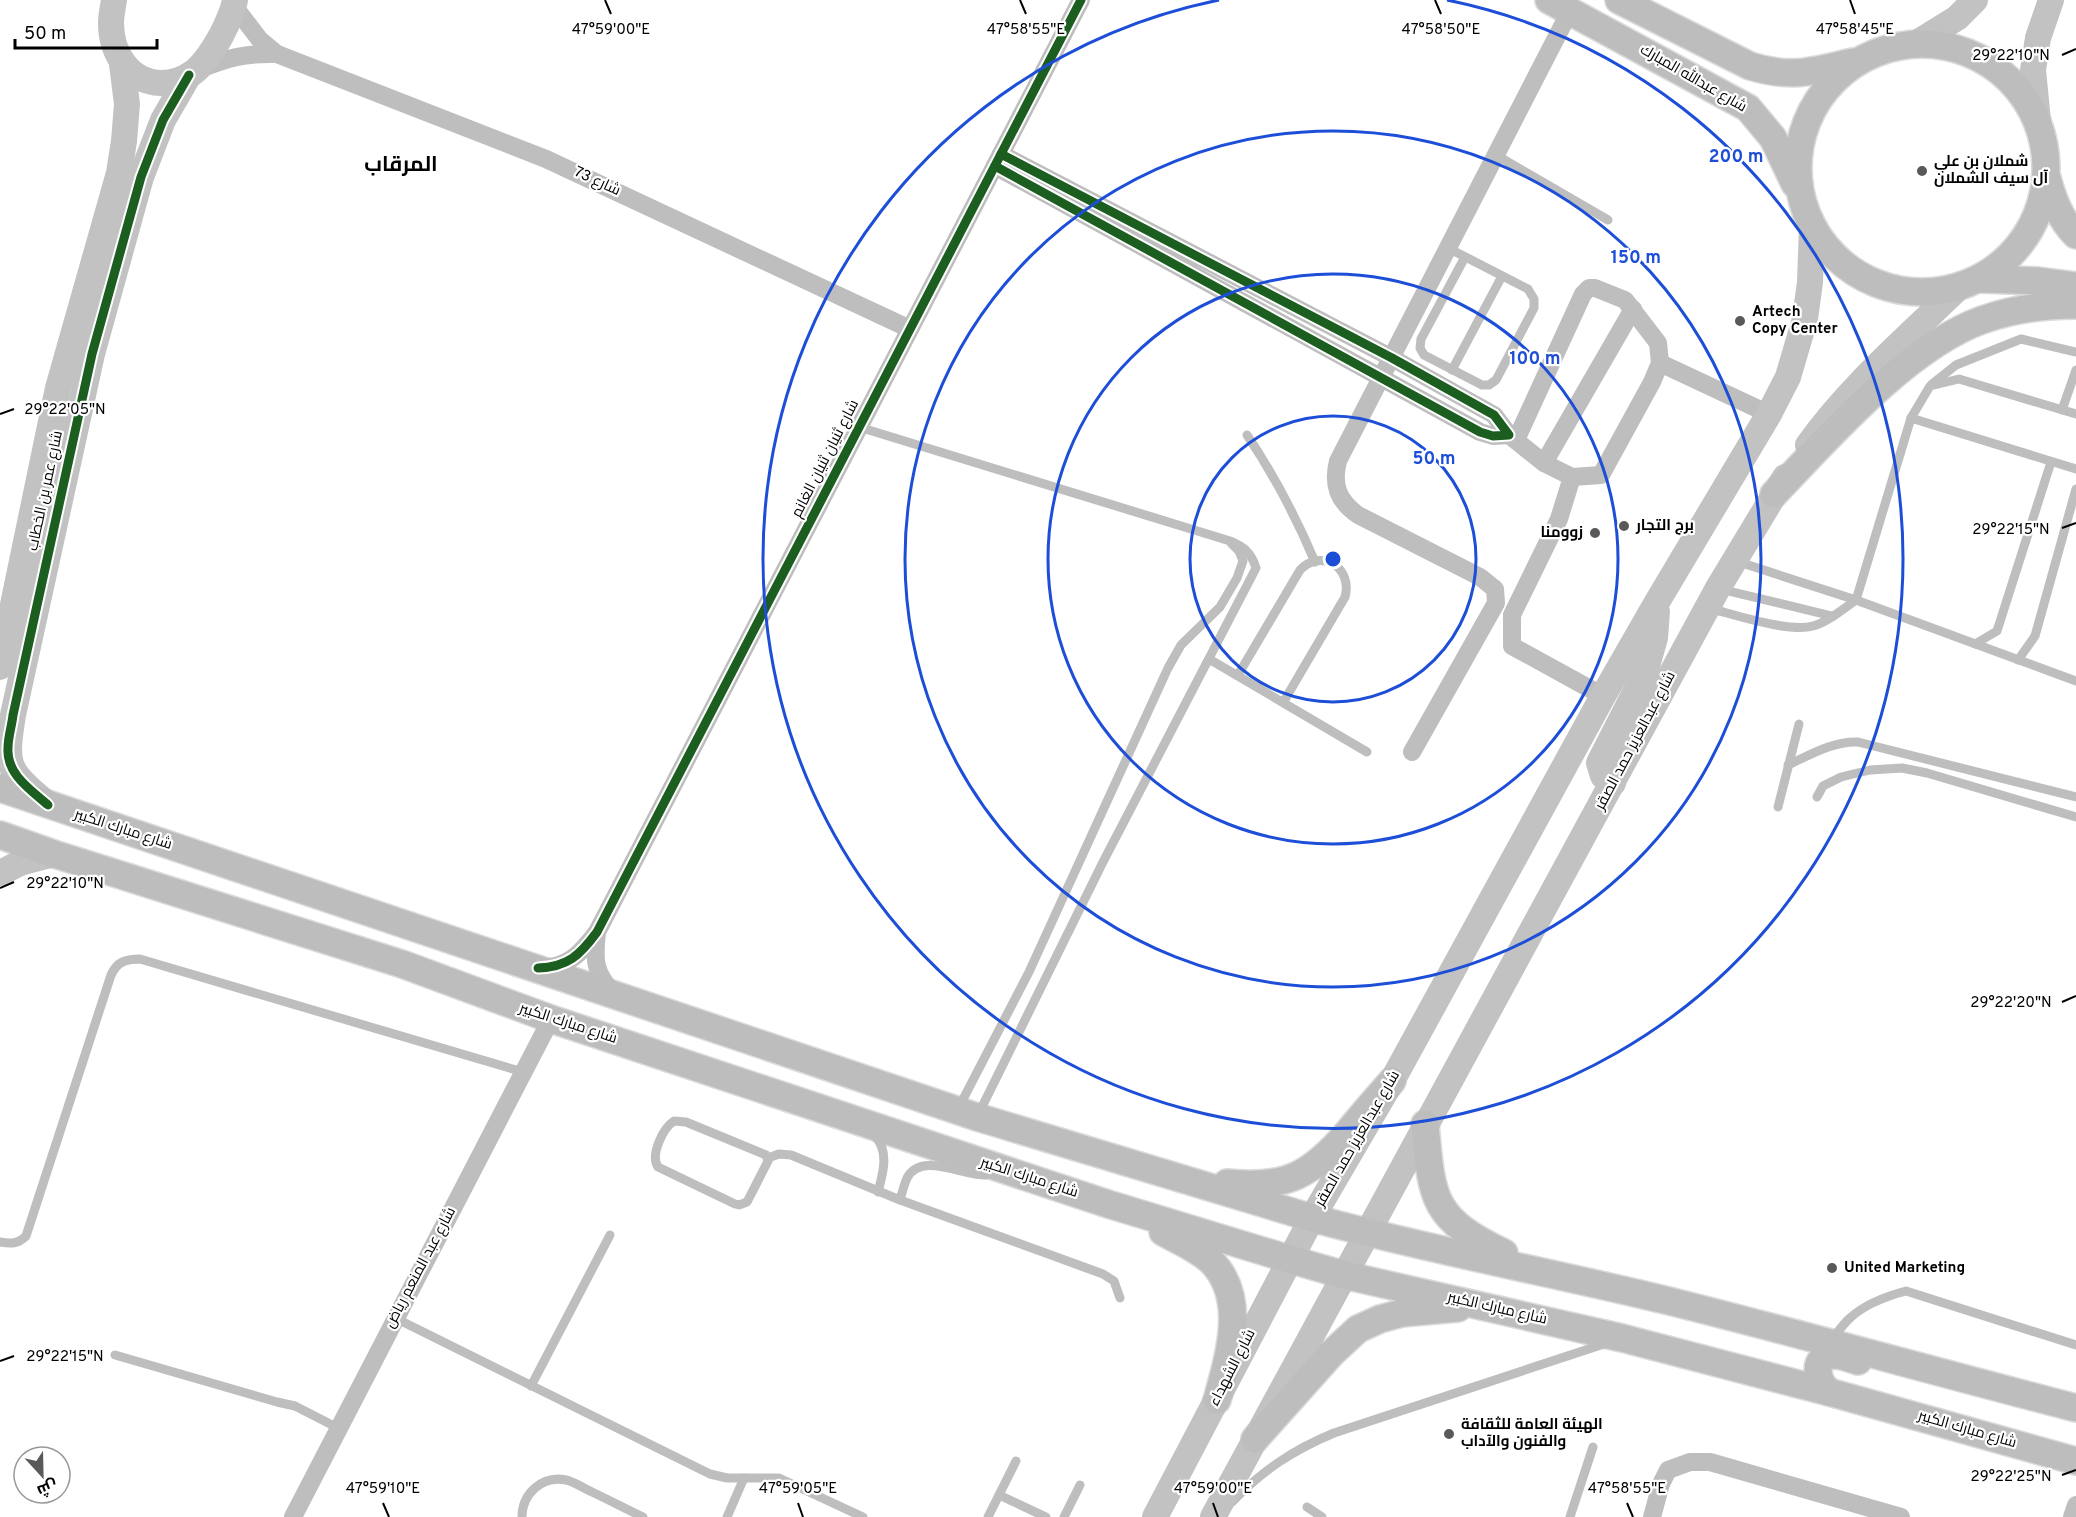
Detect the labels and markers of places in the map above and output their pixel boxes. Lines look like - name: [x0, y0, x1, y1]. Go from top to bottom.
- place label: شملان بن علي آل سيف الشملان: [1934, 153, 2048, 189]
- marker: شملان بن علي آل سيف الشملان: [1915, 164, 1929, 178]
- place label: Artech Copy Center: [1752, 303, 1838, 339]
- marker: Artech Copy Center: [1733, 314, 1747, 328]
- place label: برج التجار: [1635, 517, 1694, 536]
- marker: برج التجار: [1617, 519, 1631, 533]
- place label: زوومنا: [1541, 524, 1583, 543]
- marker: زوومنا: [1588, 526, 1602, 540]
- centre of rings: [1323, 549, 1343, 569]
- place label: United Marketing: [1844, 1259, 1965, 1278]
- marker: United Marketing: [1825, 1261, 1839, 1275]
- place label: الهيئة العامة للثقافة والفنون والآداب: [1461, 1416, 1603, 1452]
- marker: الهيئة العامة للثقافة والفنون والآداب: [1442, 1427, 1456, 1441]

